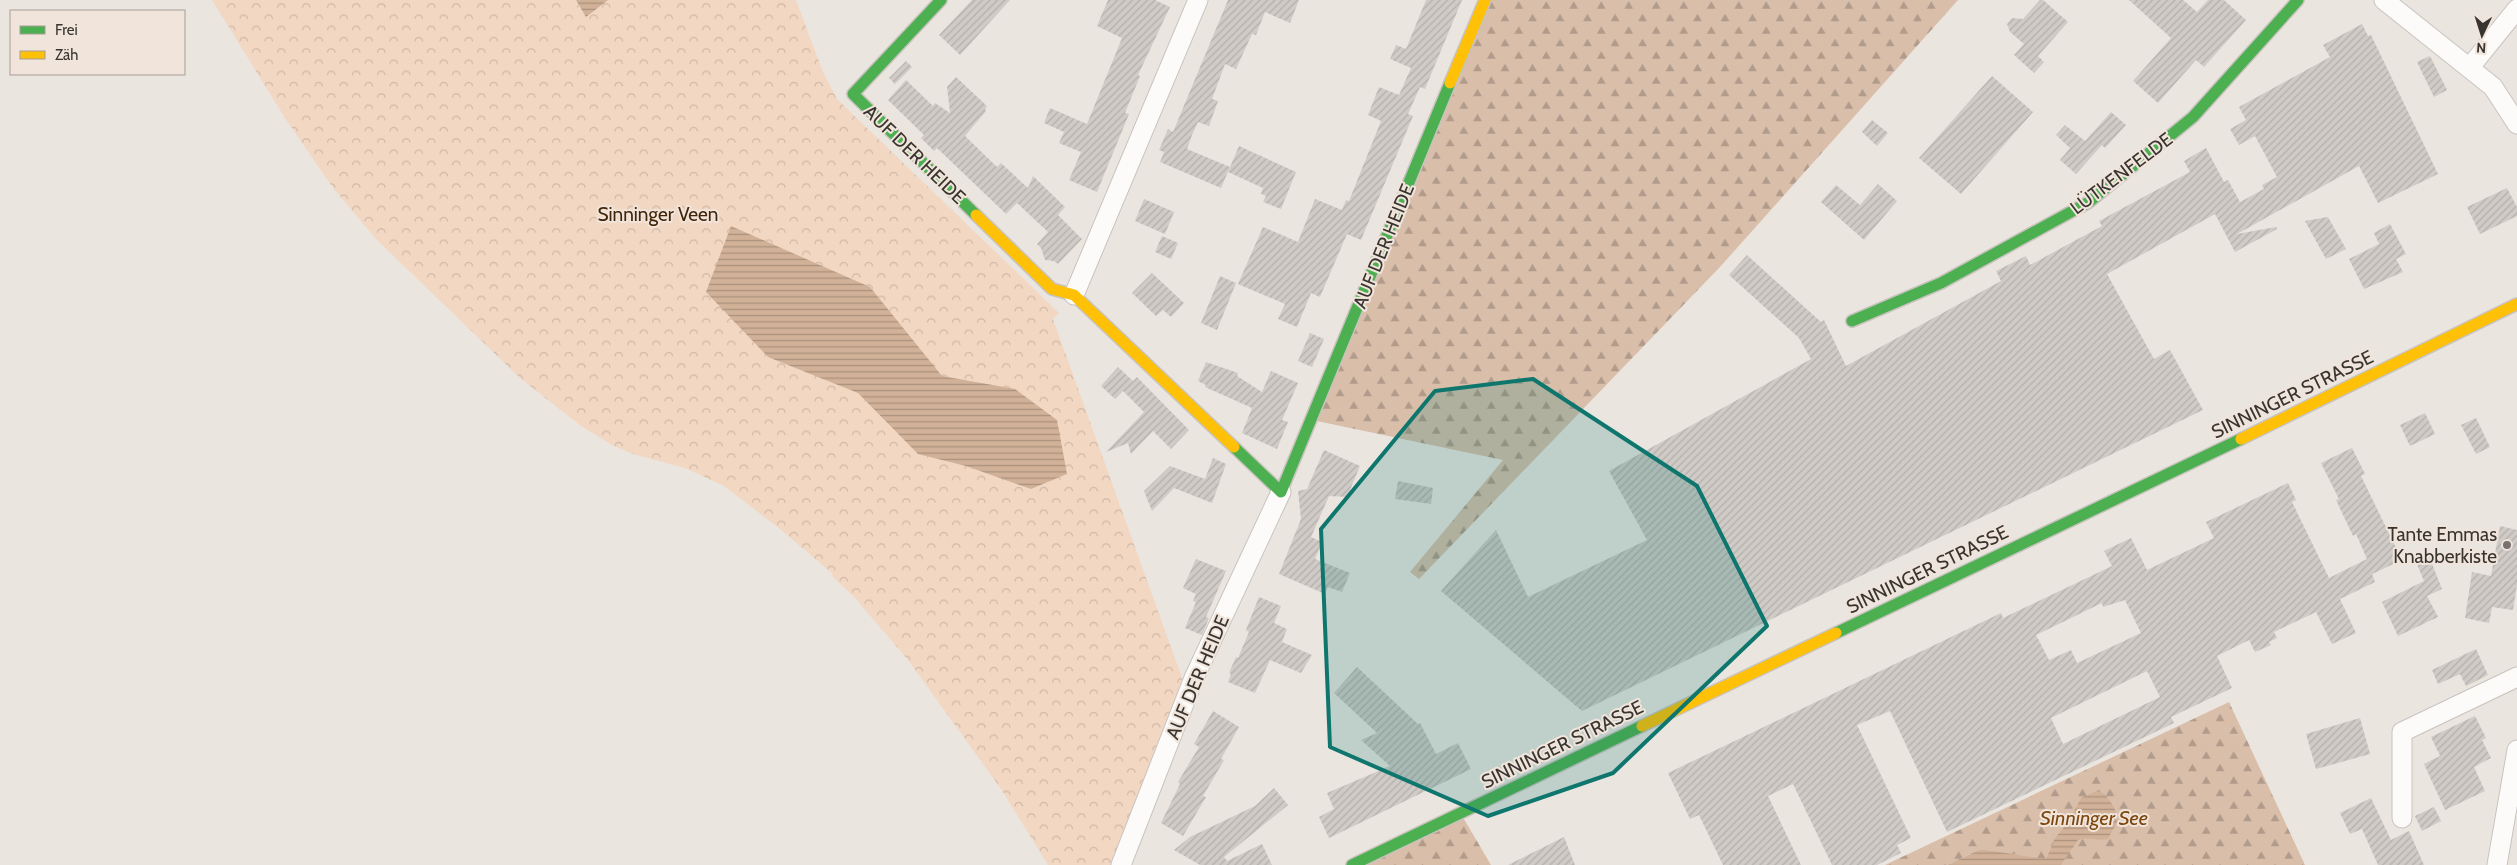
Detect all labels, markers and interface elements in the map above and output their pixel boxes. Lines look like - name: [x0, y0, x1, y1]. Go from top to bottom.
- legend: [10, 10, 185, 75]
- north arrow: [2457, 10, 2507, 60]
- text: Frei: [55, 21, 78, 39]
- text: N: [2476, 39, 2487, 57]
- text: Zäh: [55, 46, 78, 64]
- street label: AUF DER HEIDE: [859, 100, 970, 209]
- street label: LÜTKENFELDE: [2066, 127, 2177, 219]
- street label: AUF DER HEIDE: [1348, 180, 1419, 312]
- park label: Sinninger Veen: [598, 203, 718, 226]
- street label: SINNINGER STRASSE: [2208, 345, 2377, 444]
- street label: SINNINGER STRASSE: [1843, 520, 2012, 619]
- place label: Tante Emmas Knabberkiste: [2387, 523, 2497, 568]
- marker: Tante Emmas Knabberkiste: [2501, 539, 2513, 551]
- street label: AUF DER HEIDE: [1161, 612, 1234, 743]
- street label: SINNINGER STRASSE: [1478, 695, 1647, 794]
- water label: Sinninger See: [2040, 806, 2148, 830]

